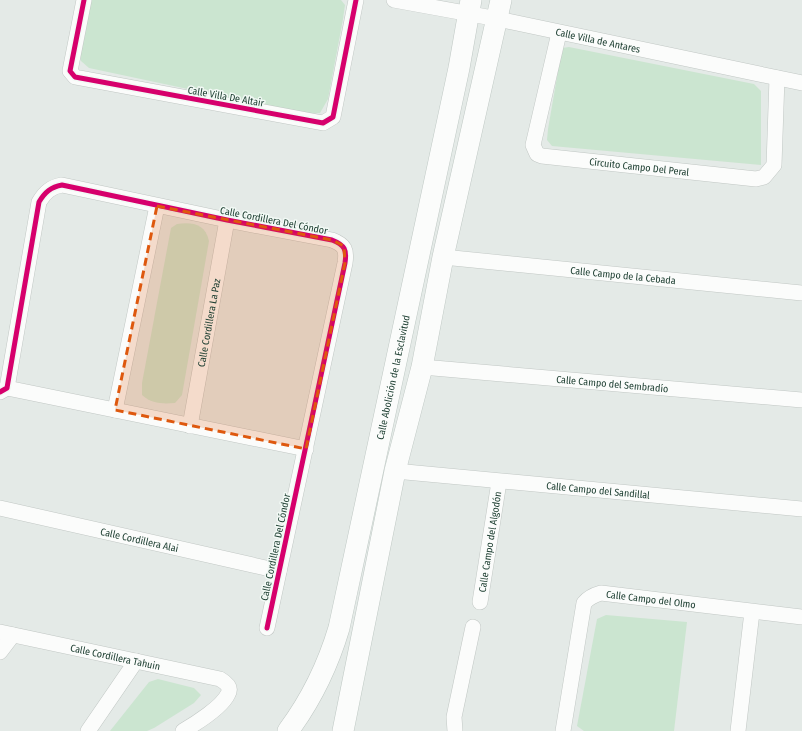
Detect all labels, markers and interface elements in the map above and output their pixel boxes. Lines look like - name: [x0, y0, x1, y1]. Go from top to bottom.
- street label: Calle Villa de Antares: [554, 26, 641, 56]
- street label: Calle Villa De Altair: [187, 84, 266, 110]
- street label: Circuito Campo Del Peral: [589, 156, 690, 179]
- street label: Calle Cordillera Del Cóndor: [219, 205, 329, 237]
- street label: Calle Campo de la Cebada: [570, 265, 676, 287]
- street label: Calle Cordillera La Paz: [196, 278, 223, 368]
- street label: Calle Abolición de la Esclavitud: [375, 314, 413, 441]
- street label: Calle Campo del Sembradío: [556, 374, 669, 395]
- street label: Calle Campo del Sandillal: [546, 480, 651, 502]
- street label: Calle Campo del Algodón: [477, 491, 504, 593]
- street label: Calle Cordillera Del Cóndor: [259, 492, 293, 602]
- street label: Calle Cordillera Alai: [99, 526, 179, 555]
- street label: Calle Campo del Olmo: [605, 589, 696, 611]
- street label: Calle Cordillera Tahuin: [69, 642, 161, 673]

